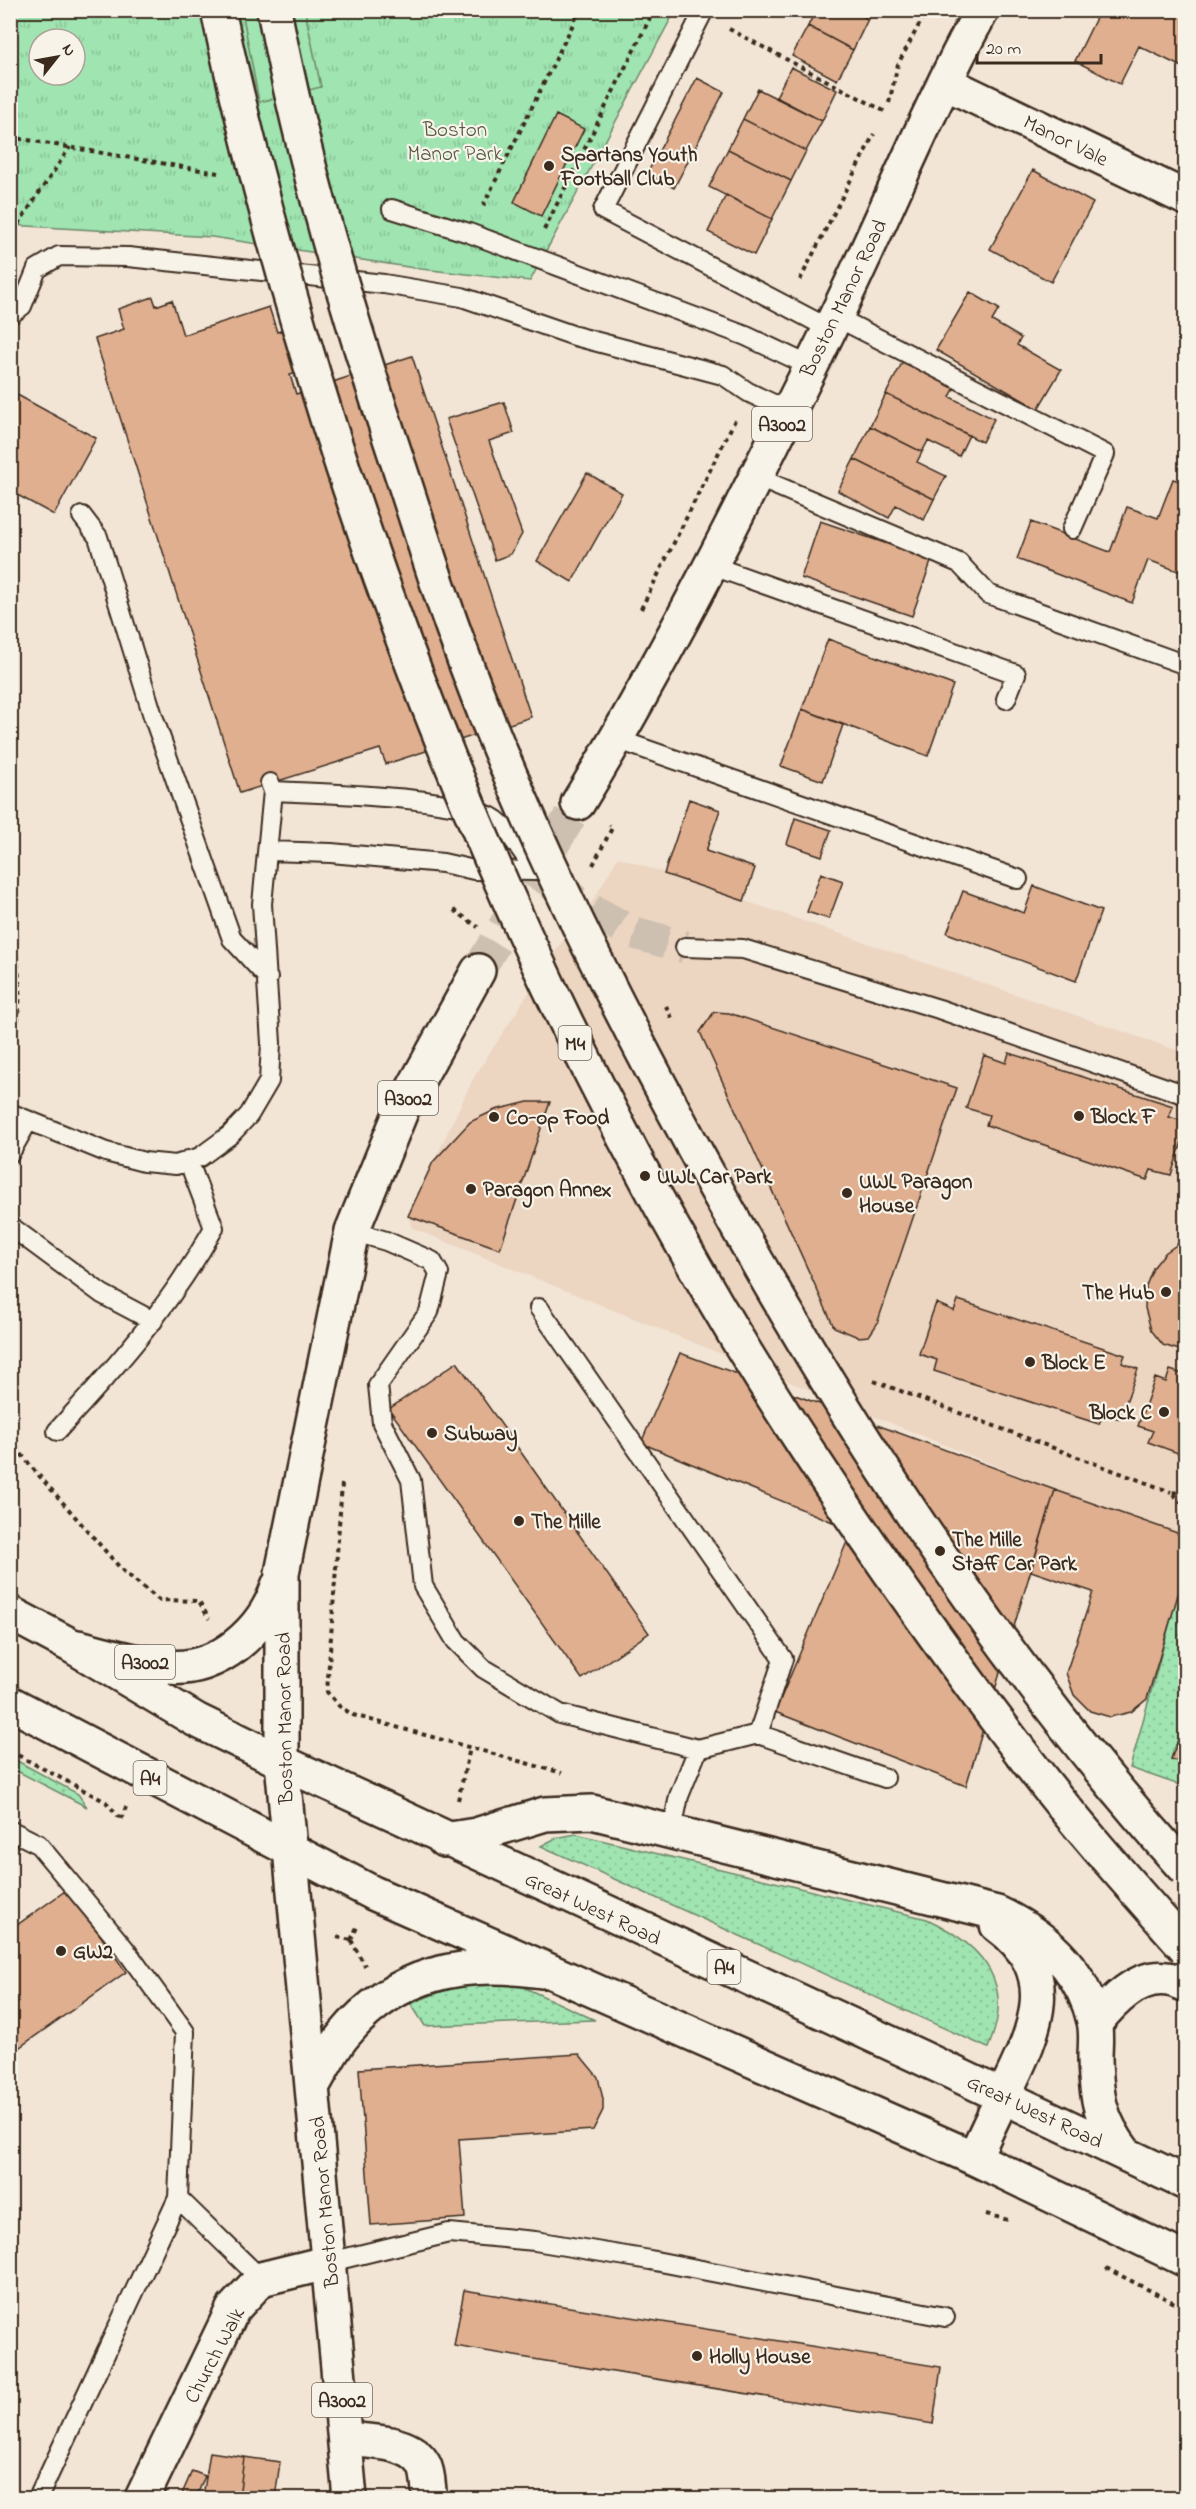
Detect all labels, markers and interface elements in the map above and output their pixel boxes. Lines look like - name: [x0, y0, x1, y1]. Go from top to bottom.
- north arrow: [27, 27, 87, 87]
- scale bar: [977, 27, 1102, 65]
- text: 20 m: [986, 37, 1021, 63]
- text: N: [55, 39, 81, 61]
- street label: Manor Vale: [1018, 108, 1113, 176]
- park label: Boston Manor Park: [407, 116, 503, 170]
- place label: Spartans Youth Football Club: [560, 141, 697, 195]
- marker: Spartans Youth Football Club: [542, 159, 556, 173]
- street label: Boston Manor Road: [793, 215, 896, 384]
- road number: A3002: [752, 407, 812, 441]
- road number: M4: [558, 1026, 592, 1060]
- road number: A3002: [378, 1081, 438, 1115]
- place label: Block F: [1090, 1103, 1156, 1133]
- place label: Co-op Food: [506, 1104, 609, 1134]
- marker: Block F: [1072, 1109, 1086, 1123]
- marker: Co-op Food: [487, 1110, 501, 1124]
- place label: UWL Car Park: [657, 1163, 773, 1193]
- place label: UWL Paragon House: [859, 1168, 972, 1222]
- marker: UWL Car Park: [638, 1169, 652, 1183]
- place label: Paragon Annex: [483, 1176, 612, 1208]
- marker: Paragon Annex: [464, 1182, 478, 1196]
- marker: UWL Paragon House: [840, 1186, 854, 1200]
- place label: The Hub: [1082, 1279, 1155, 1309]
- marker: The Hub: [1159, 1285, 1173, 1299]
- place label: Block E: [1041, 1349, 1106, 1379]
- marker: Block E: [1023, 1355, 1037, 1369]
- place label: Block C: [1088, 1399, 1152, 1429]
- marker: Block C: [1157, 1405, 1171, 1419]
- place label: Subway: [444, 1420, 518, 1452]
- marker: Subway: [425, 1426, 439, 1440]
- place label: The Mille: [531, 1508, 601, 1538]
- marker: The Mille: [512, 1514, 526, 1528]
- place label: The Mille Staff Car Park: [952, 1526, 1078, 1580]
- marker: The Mille Staff Car Park: [933, 1544, 947, 1558]
- street label: Boston Manor Road: [269, 1631, 303, 1805]
- road number: A3002: [115, 1645, 175, 1679]
- road number: A4: [134, 1761, 166, 1795]
- street label: Great West Road: [519, 1865, 665, 1955]
- place label: GW2: [73, 1938, 113, 1968]
- marker: GW2: [54, 1944, 68, 1958]
- road number: A4: [708, 1950, 740, 1984]
- street label: Great West Road: [961, 2068, 1107, 2158]
- street label: Boston Manor Road: [304, 2115, 349, 2290]
- street label: Church Walk: [178, 2302, 254, 2409]
- place label: Holly House: [709, 2343, 811, 2375]
- marker: Holly House: [690, 2349, 704, 2363]
- road number: A3002: [312, 2383, 372, 2417]

